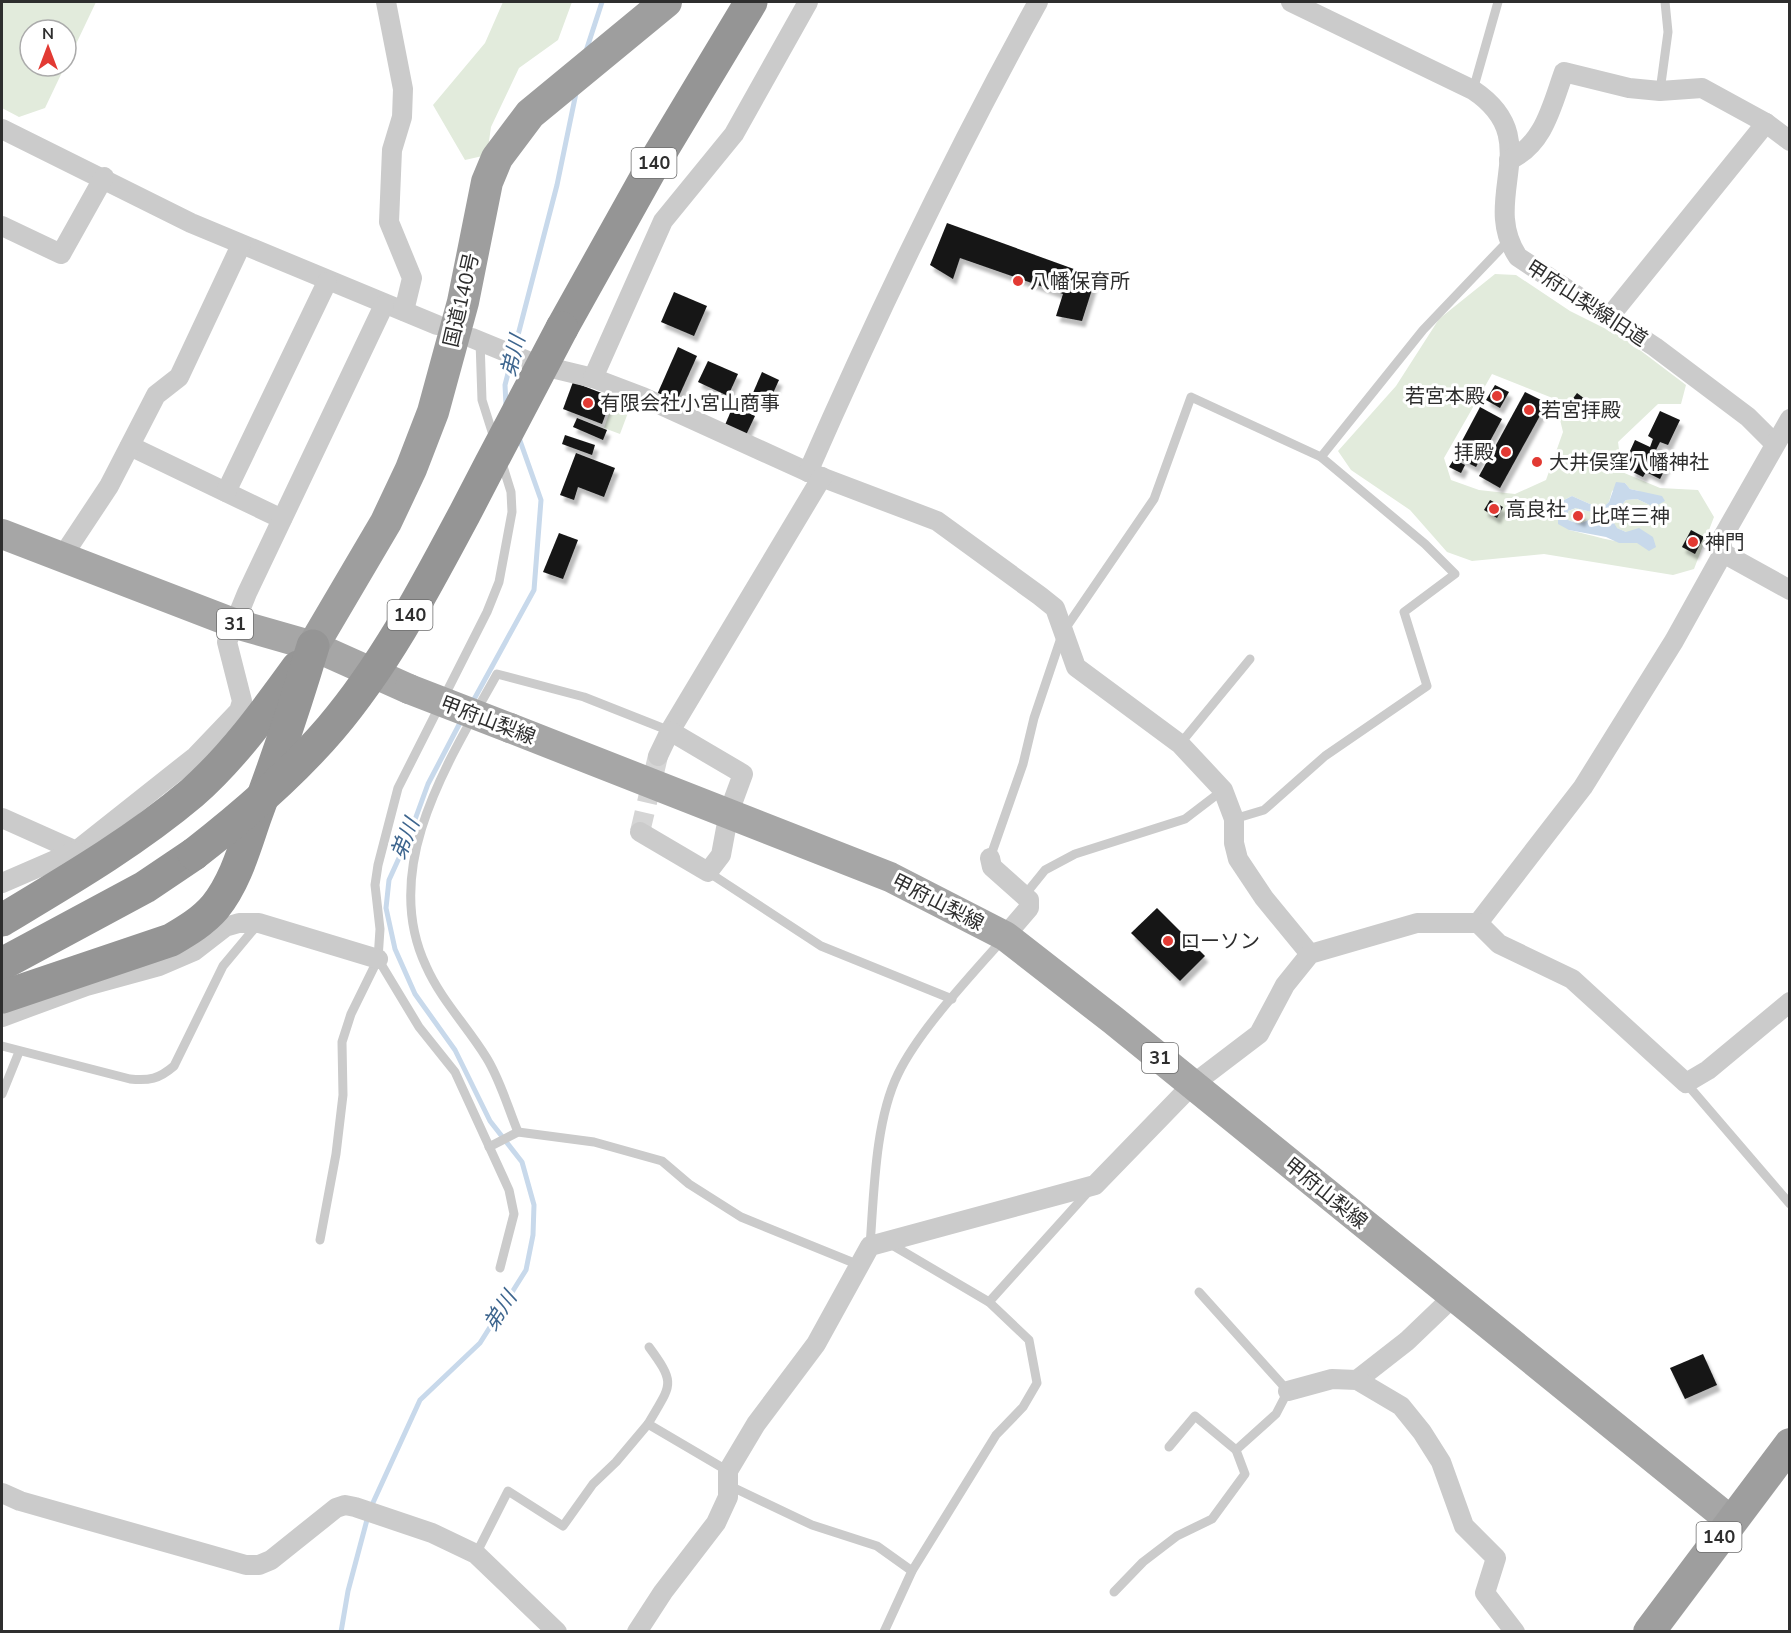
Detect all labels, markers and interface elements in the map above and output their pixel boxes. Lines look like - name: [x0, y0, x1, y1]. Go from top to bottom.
- north arrow: [18, 18, 78, 78]
- text: N: [42, 23, 54, 45]
- road number: 140: [632, 148, 676, 178]
- street label: 国道140号: [438, 250, 485, 350]
- street label: 甲府山梨線旧道: [1521, 254, 1653, 353]
- place label: 八幡保育所: [1030, 268, 1130, 295]
- marker: 八幡保育所: [1011, 274, 1025, 288]
- water label: 弟川: [494, 330, 532, 380]
- place label: 若宮本殿: [1405, 383, 1485, 410]
- marker: 若宮本殿: [1490, 389, 1504, 403]
- place label: 有限会社小宮山商事: [600, 390, 780, 417]
- marker: 有限会社小宮山商事: [581, 396, 595, 410]
- place label: 若宮拝殿: [1541, 397, 1621, 424]
- marker: 若宮拝殿: [1522, 403, 1536, 417]
- place label: 拝殿: [1454, 439, 1494, 466]
- marker: 拝殿: [1499, 445, 1513, 459]
- place label: 大井俣窪八幡神社: [1549, 449, 1709, 476]
- marker: 大井俣窪八幡神社: [1530, 455, 1544, 469]
- place label: 高良社: [1506, 496, 1566, 523]
- marker: 高良社: [1487, 502, 1501, 516]
- place label: 比咩三神: [1590, 503, 1670, 530]
- marker: 比咩三神: [1571, 509, 1585, 523]
- place label: 神門: [1705, 529, 1745, 556]
- marker: 神門: [1686, 535, 1700, 549]
- road number: 140: [388, 600, 432, 630]
- road number: 31: [217, 609, 253, 639]
- street label: 甲府山梨線: [436, 690, 539, 751]
- water label: 弟川: [384, 812, 427, 864]
- street label: 甲府山梨線: [887, 868, 988, 937]
- place label: ローソン: [1180, 928, 1260, 955]
- marker: ローソン: [1161, 934, 1175, 948]
- road number: 31: [1142, 1043, 1178, 1073]
- street label: 甲府山梨線: [1278, 1151, 1373, 1235]
- water label: 弟川: [477, 1284, 524, 1336]
- road number: 140: [1696, 1522, 1742, 1552]

